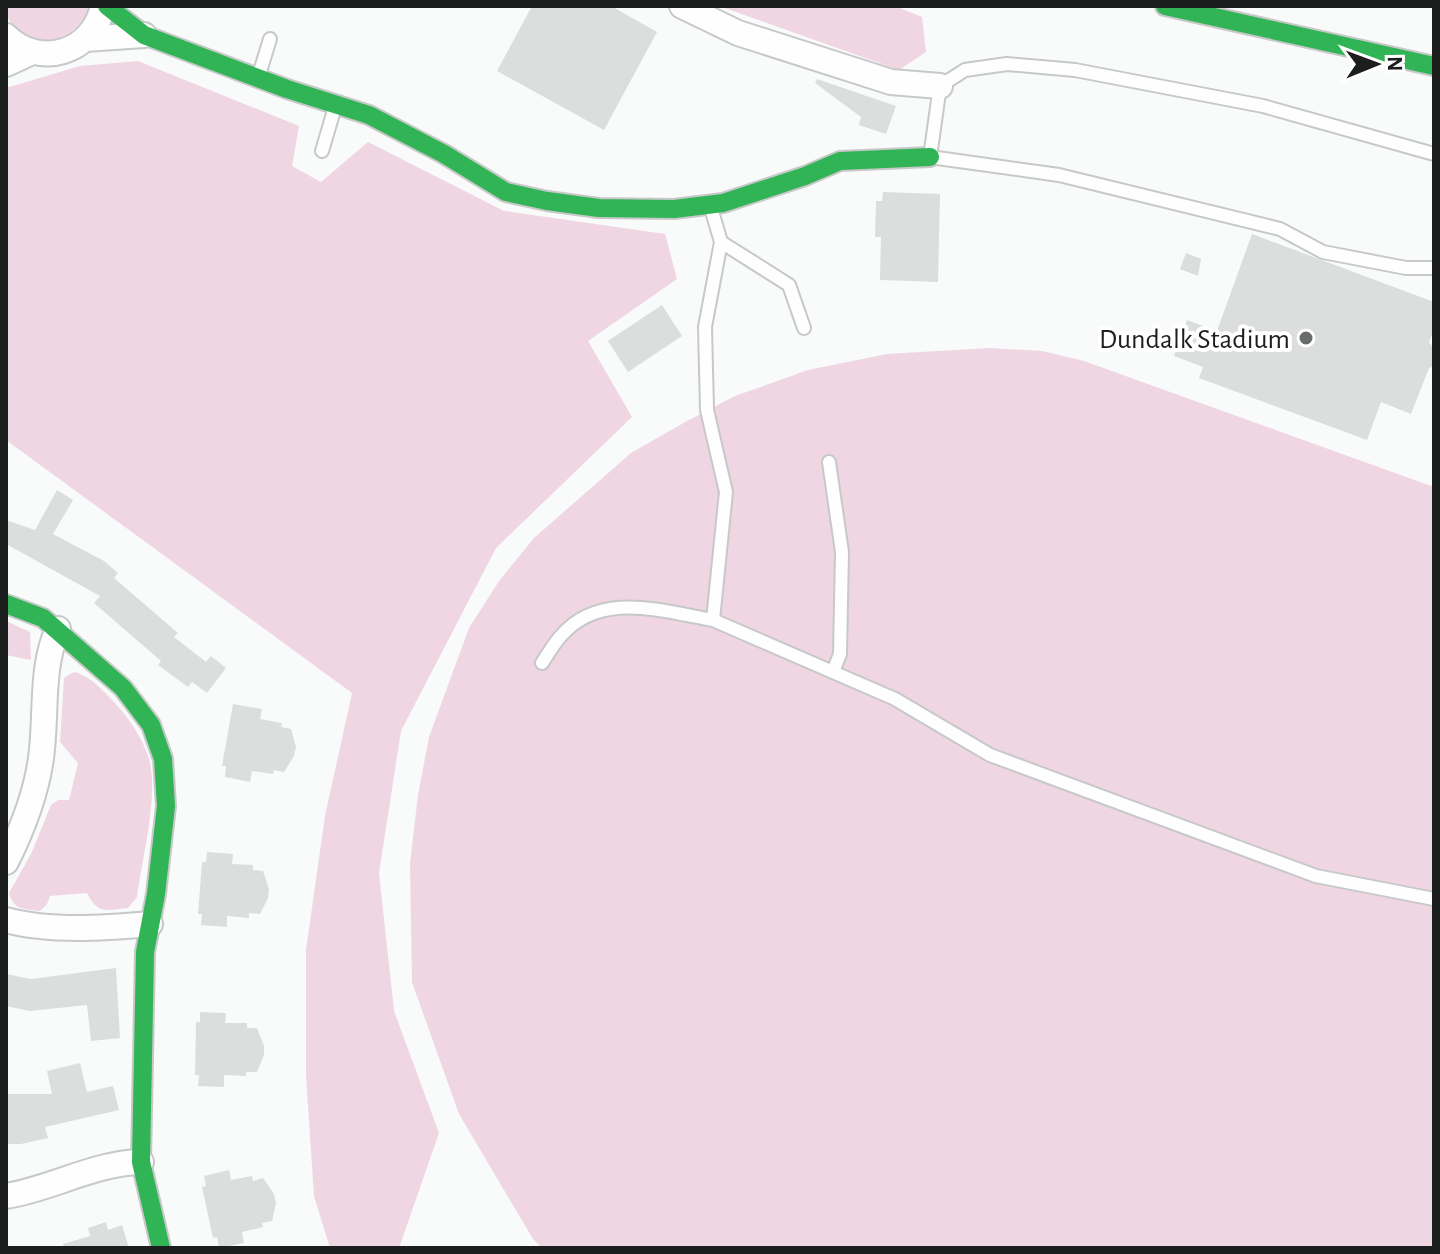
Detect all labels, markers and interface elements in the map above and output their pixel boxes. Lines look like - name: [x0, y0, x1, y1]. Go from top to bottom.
- north arrow: [1336, 24, 1416, 104]
- text: N: [1384, 56, 1406, 72]
- place label: Dundalk Stadium: [1099, 326, 1290, 354]
- marker: Dundalk Stadium: [1297, 329, 1315, 347]

